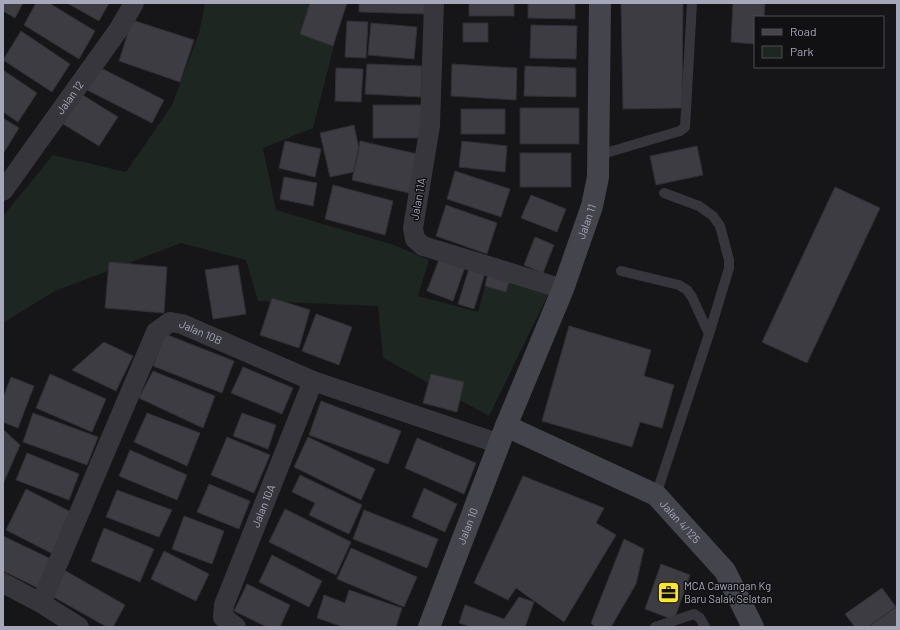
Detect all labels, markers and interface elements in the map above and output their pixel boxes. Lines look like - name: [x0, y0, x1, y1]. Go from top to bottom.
- legend: [754, 16, 884, 68]
- text: Road: [790, 24, 817, 38]
- text: Park: [790, 44, 814, 58]
- street label: Jalan 12: [53, 78, 86, 116]
- street label: Jalan 11A: [407, 176, 428, 221]
- street label: Jalan 11: [574, 202, 598, 241]
- street label: Jalan 10B: [177, 317, 224, 347]
- street label: Jalan 10A: [249, 482, 277, 529]
- street label: Jalan 4/125: [657, 497, 704, 546]
- street label: Jalan 10: [454, 506, 480, 546]
- office icon: MCA Cawangan Kg Baru Salak Selatan: [655, 579, 681, 605]
- place label: MCA Cawangan Kg Baru Salak Selatan: [684, 579, 772, 605]

